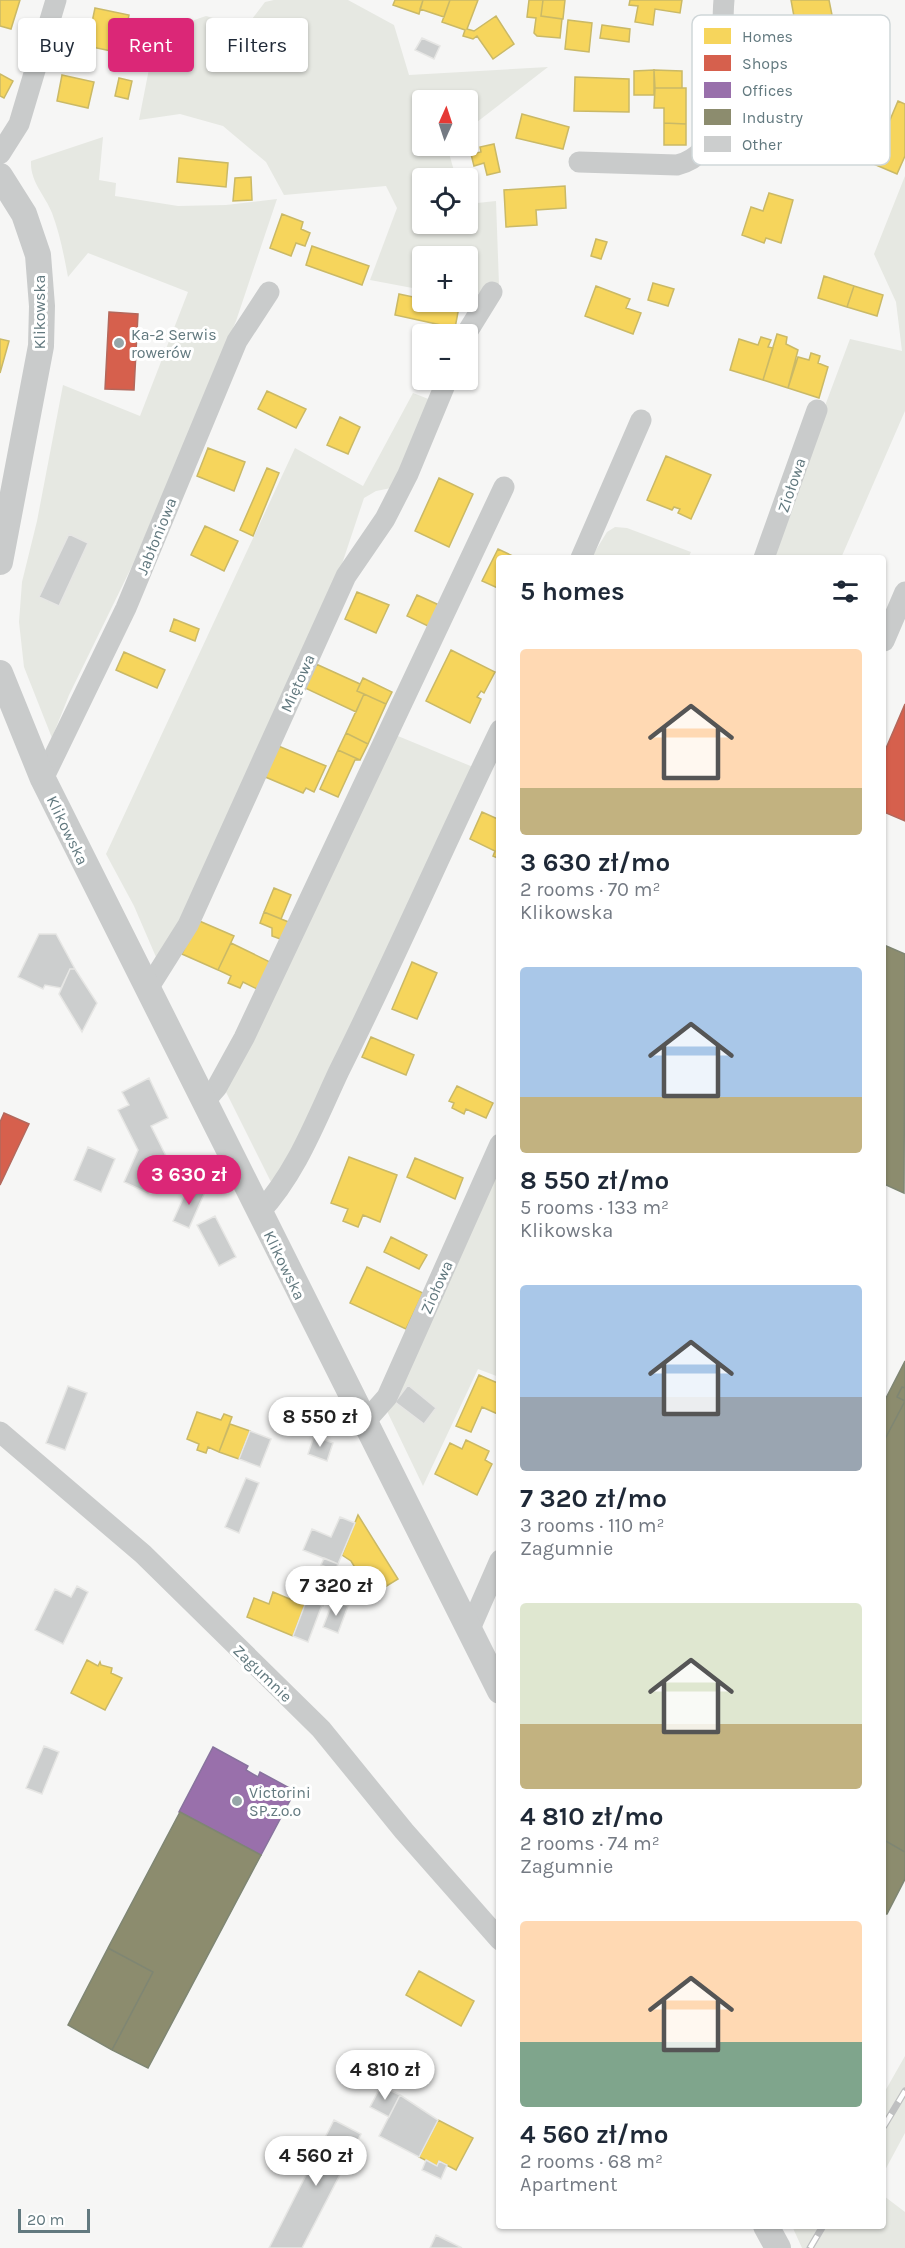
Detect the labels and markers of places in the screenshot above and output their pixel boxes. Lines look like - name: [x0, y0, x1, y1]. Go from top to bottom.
- place label: Ka-2 Serwis rowerów: [131, 325, 217, 362]
- marker: Ka-2 Serwis rowerów: [112, 336, 126, 350]
- pin: 3 630 zł: [127, 1155, 251, 1206]
- pin: 8 550 zł: [258, 1397, 382, 1448]
- pin: 7 320 zł: [274, 1566, 398, 1617]
- place label: Victorini SP.z.o.o: [249, 1783, 311, 1820]
- marker: Victorini SP.z.o.o: [230, 1794, 244, 1808]
- pin: 4 810 zł: [323, 2050, 447, 2101]
- pin: 4 560 zł: [254, 2136, 378, 2187]

